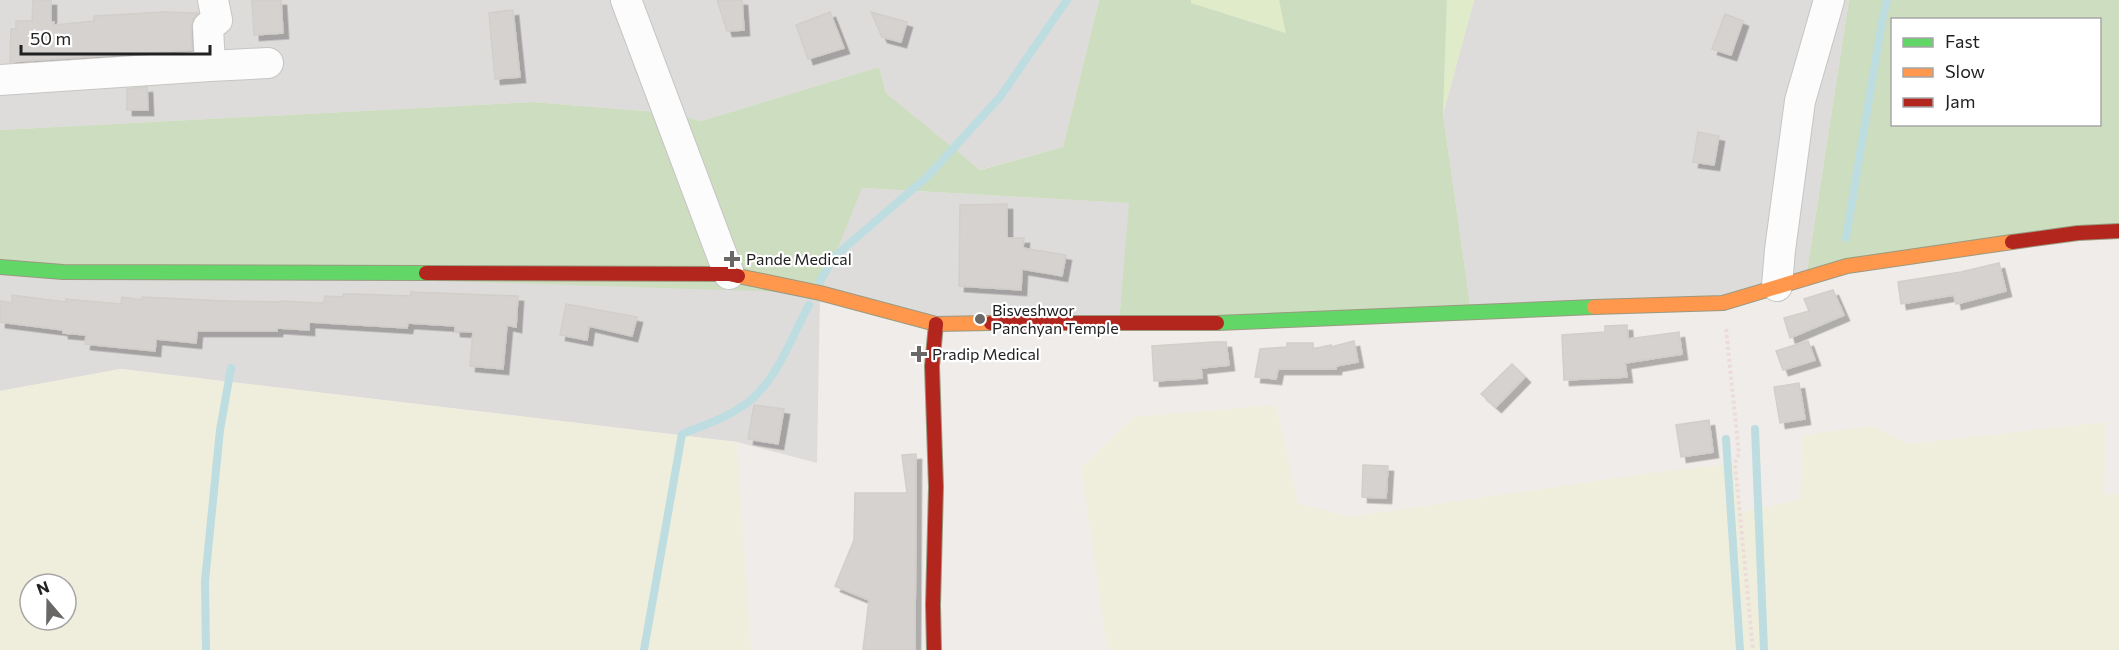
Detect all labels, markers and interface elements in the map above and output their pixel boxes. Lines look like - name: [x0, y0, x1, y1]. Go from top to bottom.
- scale bar: [21, 18, 210, 56]
- legend: [1891, 18, 2101, 126]
- text: 50 m: [30, 27, 71, 49]
- text: Fast: [1945, 30, 1980, 52]
- text: Slow: [1945, 60, 1985, 82]
- text: Jam: [1945, 90, 1975, 112]
- place label: Pande Medical: [746, 249, 852, 268]
- marker: Pande Medical: [723, 250, 741, 268]
- place label: Bisveshwor Panchyan Temple: [992, 300, 1119, 337]
- marker: Bisveshwor Panchyan Temple: [973, 312, 987, 326]
- place label: Pradip Medical: [932, 344, 1040, 363]
- marker: Pradip Medical: [910, 345, 928, 363]
- north arrow: [18, 572, 78, 632]
- text: N: [34, 576, 52, 598]

